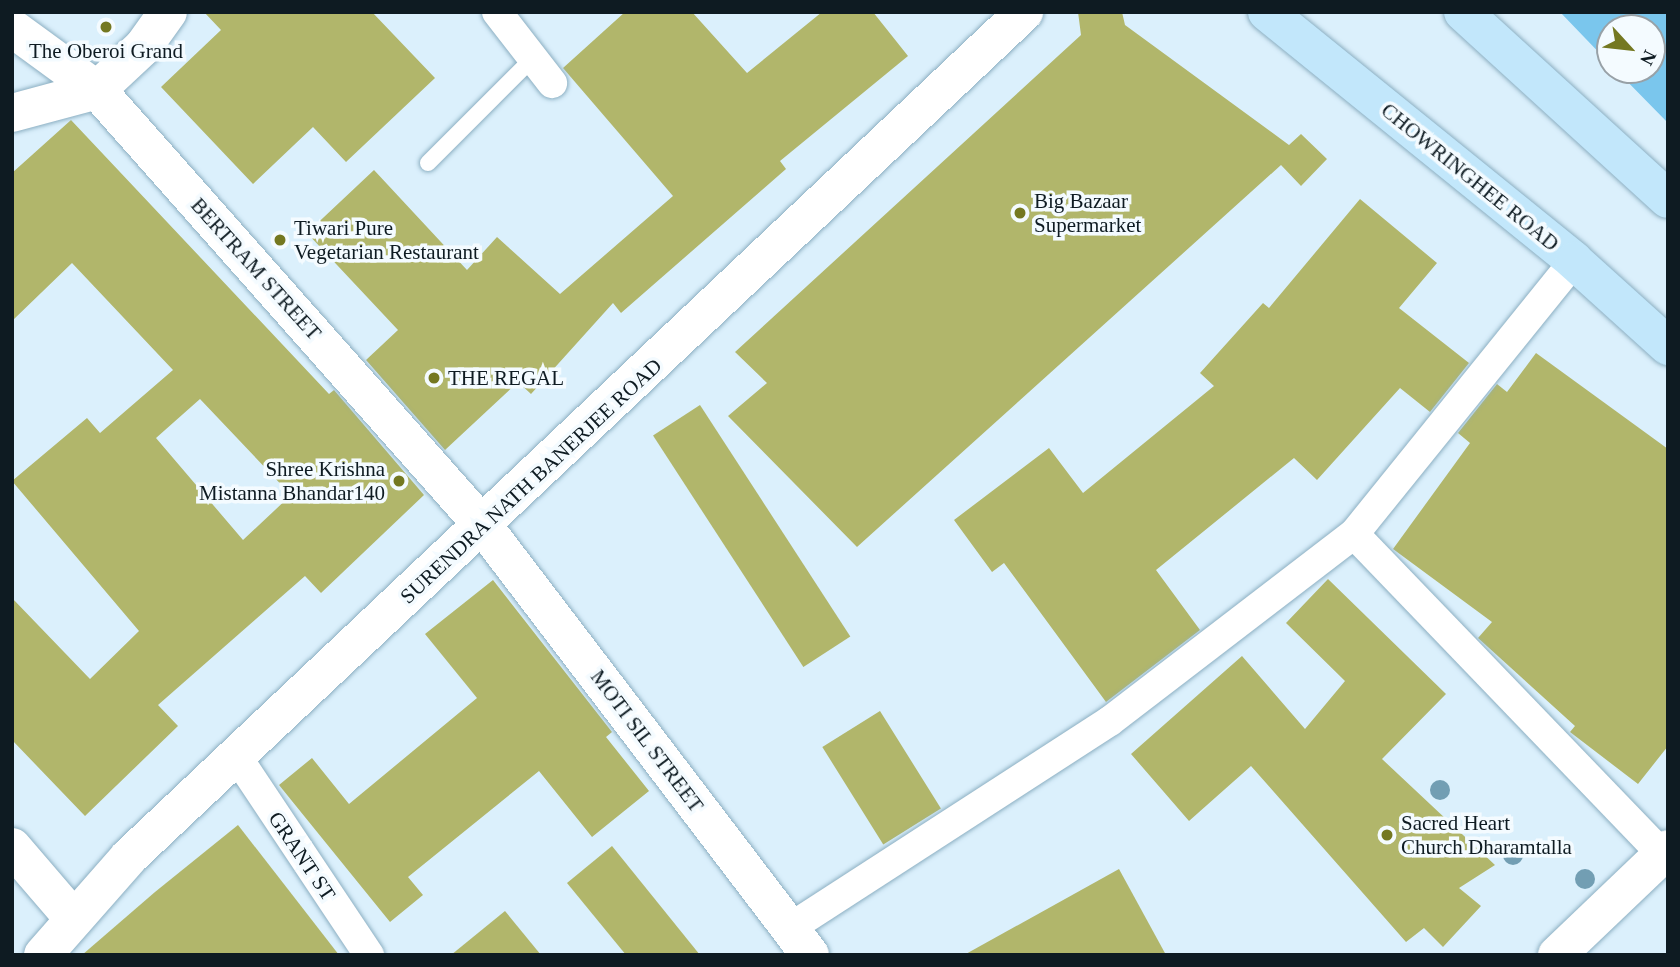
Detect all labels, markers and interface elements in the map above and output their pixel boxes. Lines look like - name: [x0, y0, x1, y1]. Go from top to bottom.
- north arrow: [1596, 14, 1666, 84]
- marker: The Oberoi Grand: [98, 19, 114, 35]
- place label: The Oberoi Grand: [29, 38, 183, 64]
- text: N: [1636, 47, 1661, 69]
- street label: CHOWRINGHEE ROAD: [1376, 98, 1564, 256]
- place label: Big Bazaar Supermarket: [1034, 188, 1141, 238]
- street label: BERTRAM STREET: [186, 193, 326, 345]
- marker: Big Bazaar Supermarket: [1012, 205, 1028, 221]
- place label: Tiwari Pure Vegetarian Restaurant: [294, 215, 479, 265]
- marker: Tiwari Pure Vegetarian Restaurant: [272, 232, 288, 248]
- street label: SURENDRA NATH BANERJEE ROAD: [395, 353, 667, 609]
- place label: THE REGAL: [448, 365, 564, 391]
- marker: THE REGAL: [426, 370, 442, 386]
- place label: Shree Krishna Mistanna Bhandar140: [199, 456, 385, 506]
- marker: Shree Krishna Mistanna Bhandar140: [391, 473, 407, 489]
- street label: MOTI SIL STREET: [585, 664, 709, 818]
- street label: GRANT ST: [263, 807, 341, 905]
- place label: Sacred Heart Church Dharamtalla: [1401, 810, 1572, 860]
- marker: Sacred Heart Church Dharamtalla: [1379, 827, 1395, 843]

